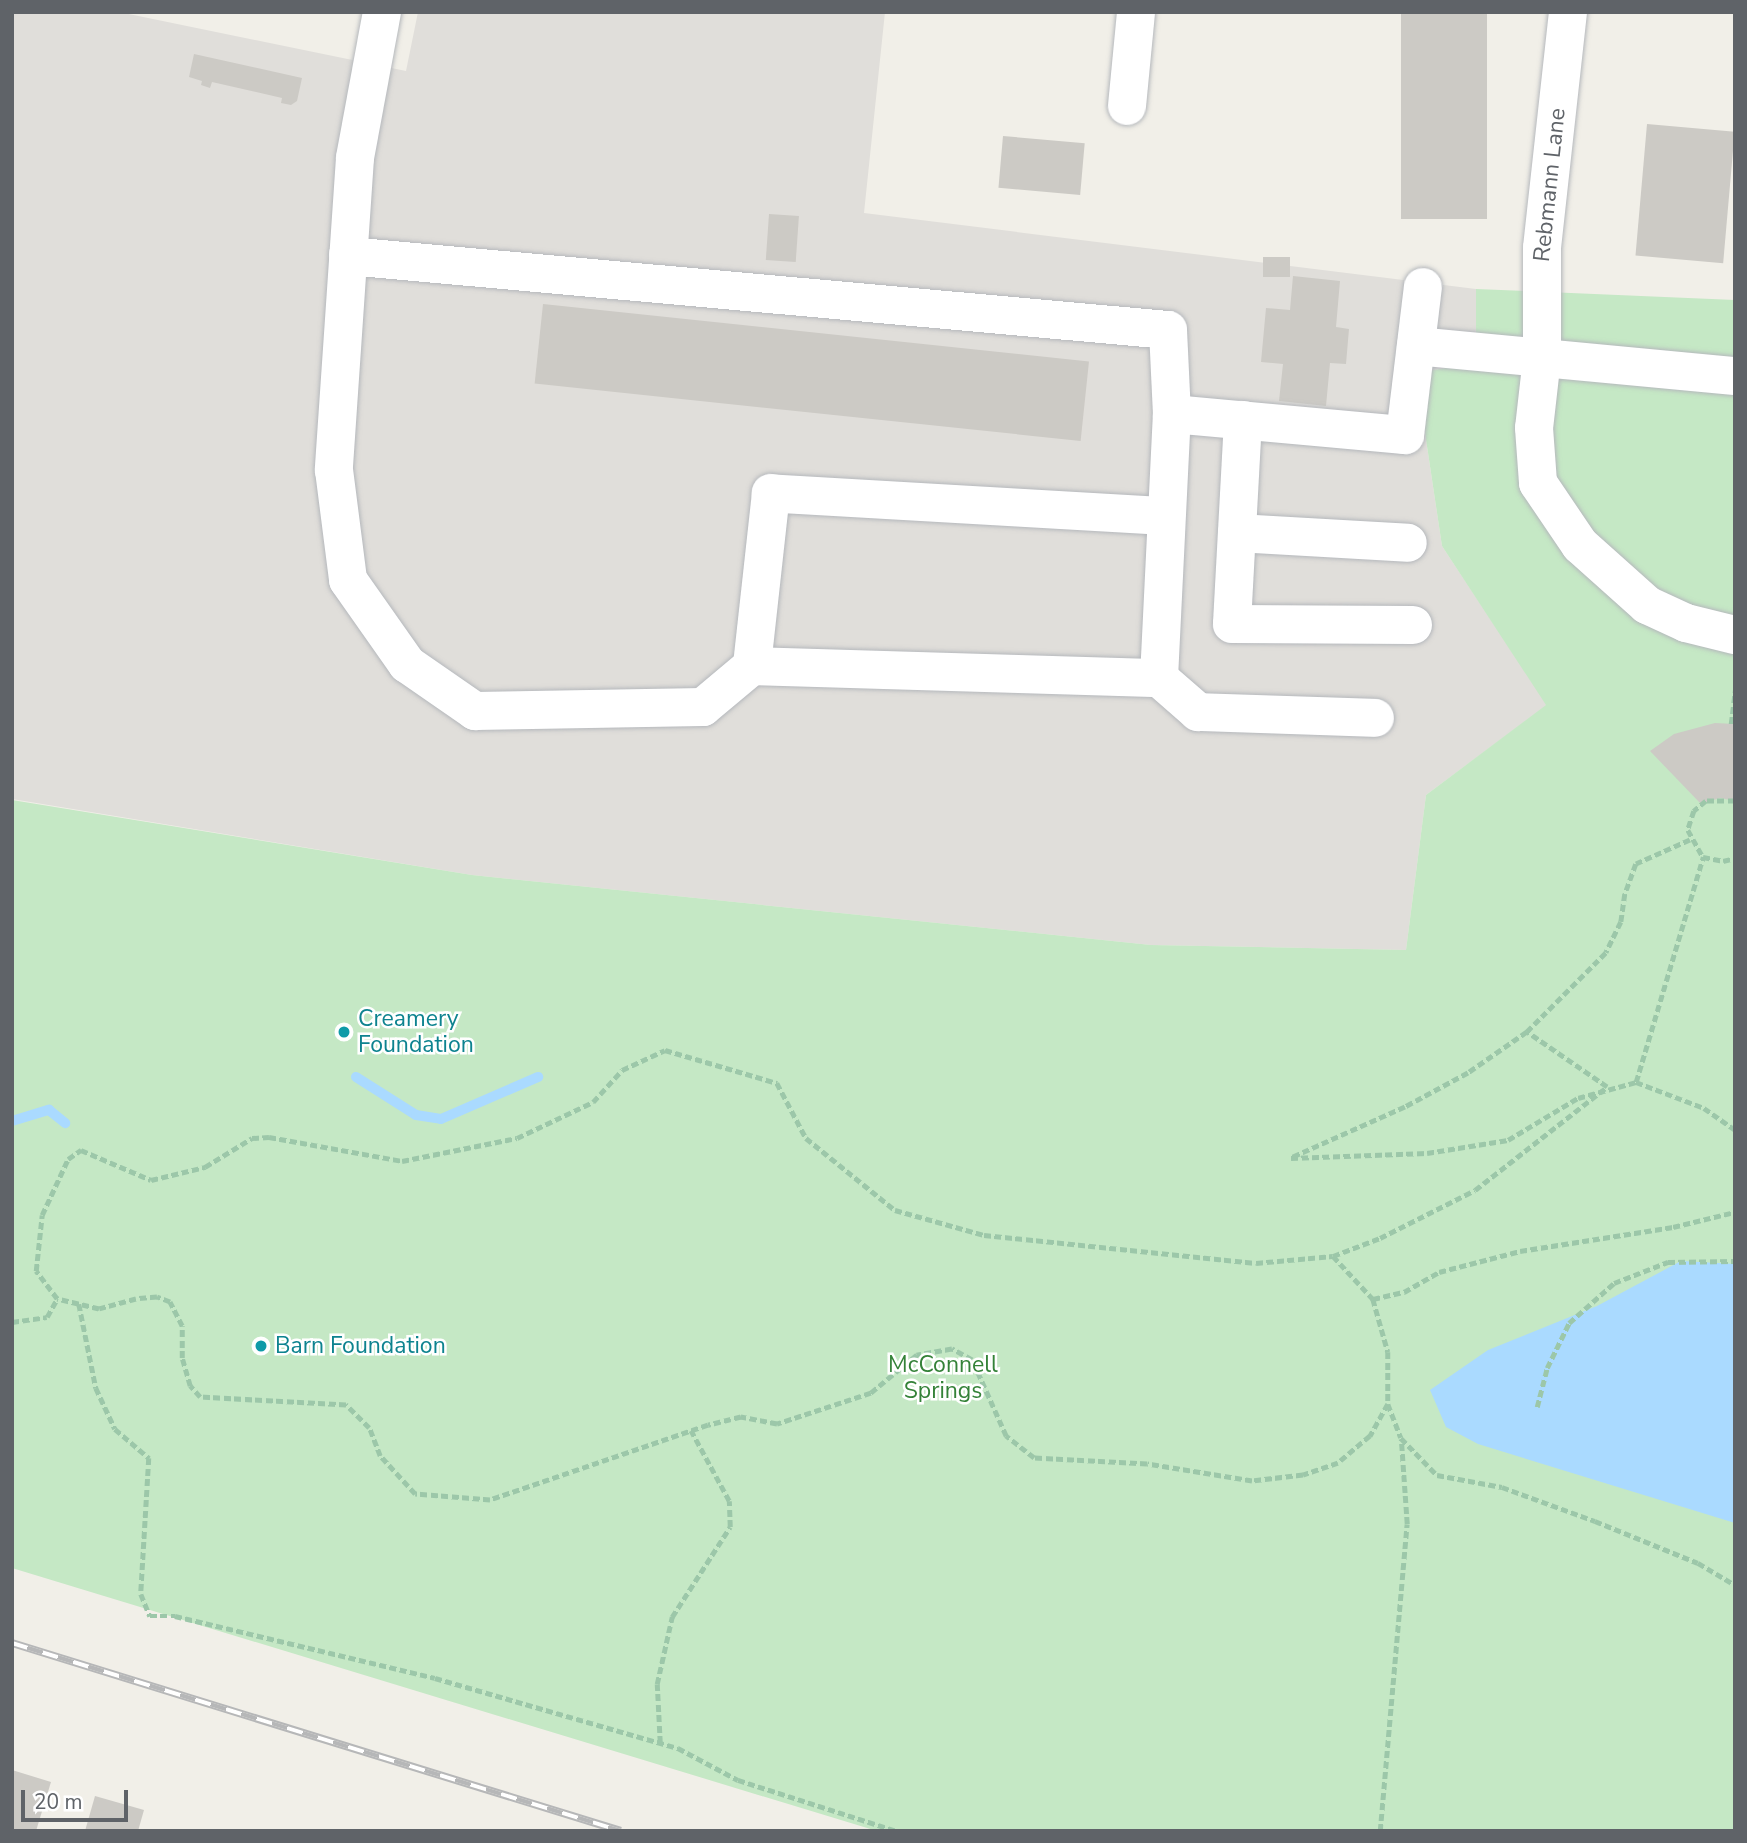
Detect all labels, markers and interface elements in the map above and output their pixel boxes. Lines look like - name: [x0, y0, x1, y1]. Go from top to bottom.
- street label: Rebmann Lane: [1528, 107, 1572, 263]
- place label: Creamery Foundation: [358, 1005, 474, 1059]
- marker: Creamery Foundation: [336, 1024, 352, 1040]
- place label: Barn Foundation: [275, 1332, 446, 1360]
- marker: Barn Foundation: [253, 1338, 269, 1354]
- park label: McConnell Springs: [888, 1351, 998, 1405]
- scale bar: [24, 1776, 131, 1820]
- text: 20 m: [34, 1788, 83, 1816]

